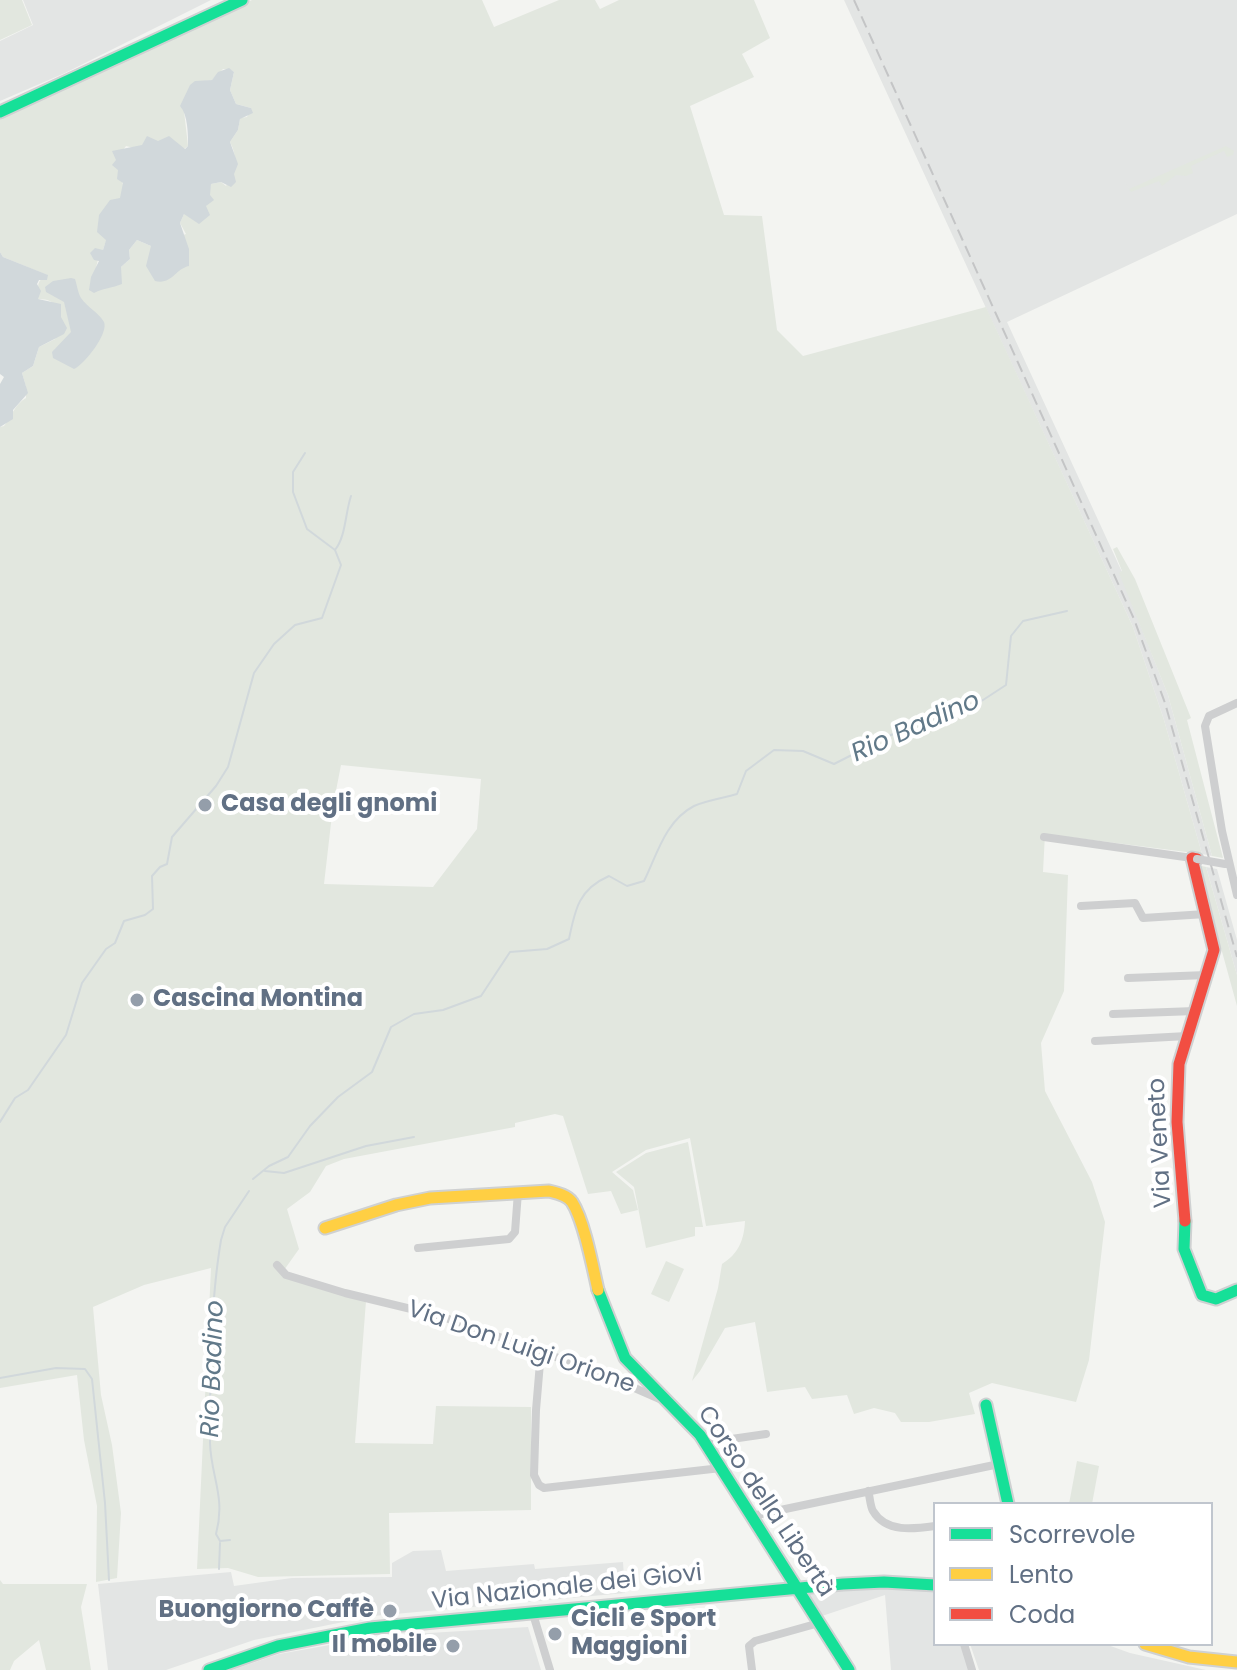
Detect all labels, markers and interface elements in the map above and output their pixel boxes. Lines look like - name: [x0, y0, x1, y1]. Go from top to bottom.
- water label: Rio Badino: [847, 686, 985, 770]
- place label: Casa degli gnomi: [221, 791, 437, 819]
- marker: Casa degli gnomi: [196, 796, 214, 814]
- place label: Cascina Montina: [153, 986, 363, 1014]
- marker: Cascina Montina: [128, 991, 146, 1009]
- street label: Via Veneto: [1143, 1077, 1179, 1209]
- street label: Via Don Luigi Orione: [404, 1296, 638, 1400]
- water label: Rio Badino: [196, 1300, 232, 1438]
- street label: Corso della Libertà: [690, 1401, 840, 1603]
- legend: [933, 1502, 1213, 1646]
- text: Scorrevole: [1009, 1518, 1135, 1551]
- text: Lento: [1009, 1558, 1074, 1591]
- street label: Via Nazionale dei Giovi: [430, 1559, 704, 1617]
- place label: Buongiorno Caffè: [158, 1597, 374, 1625]
- text: Coda: [1009, 1598, 1075, 1631]
- marker: Buongiorno Caffè: [381, 1602, 399, 1620]
- place label: Cicli e Sport Maggioni: [571, 1606, 716, 1662]
- marker: Cicli e Sport Maggioni: [546, 1625, 564, 1643]
- place label: Il mobile: [332, 1632, 437, 1660]
- marker: Il mobile: [444, 1637, 462, 1655]

